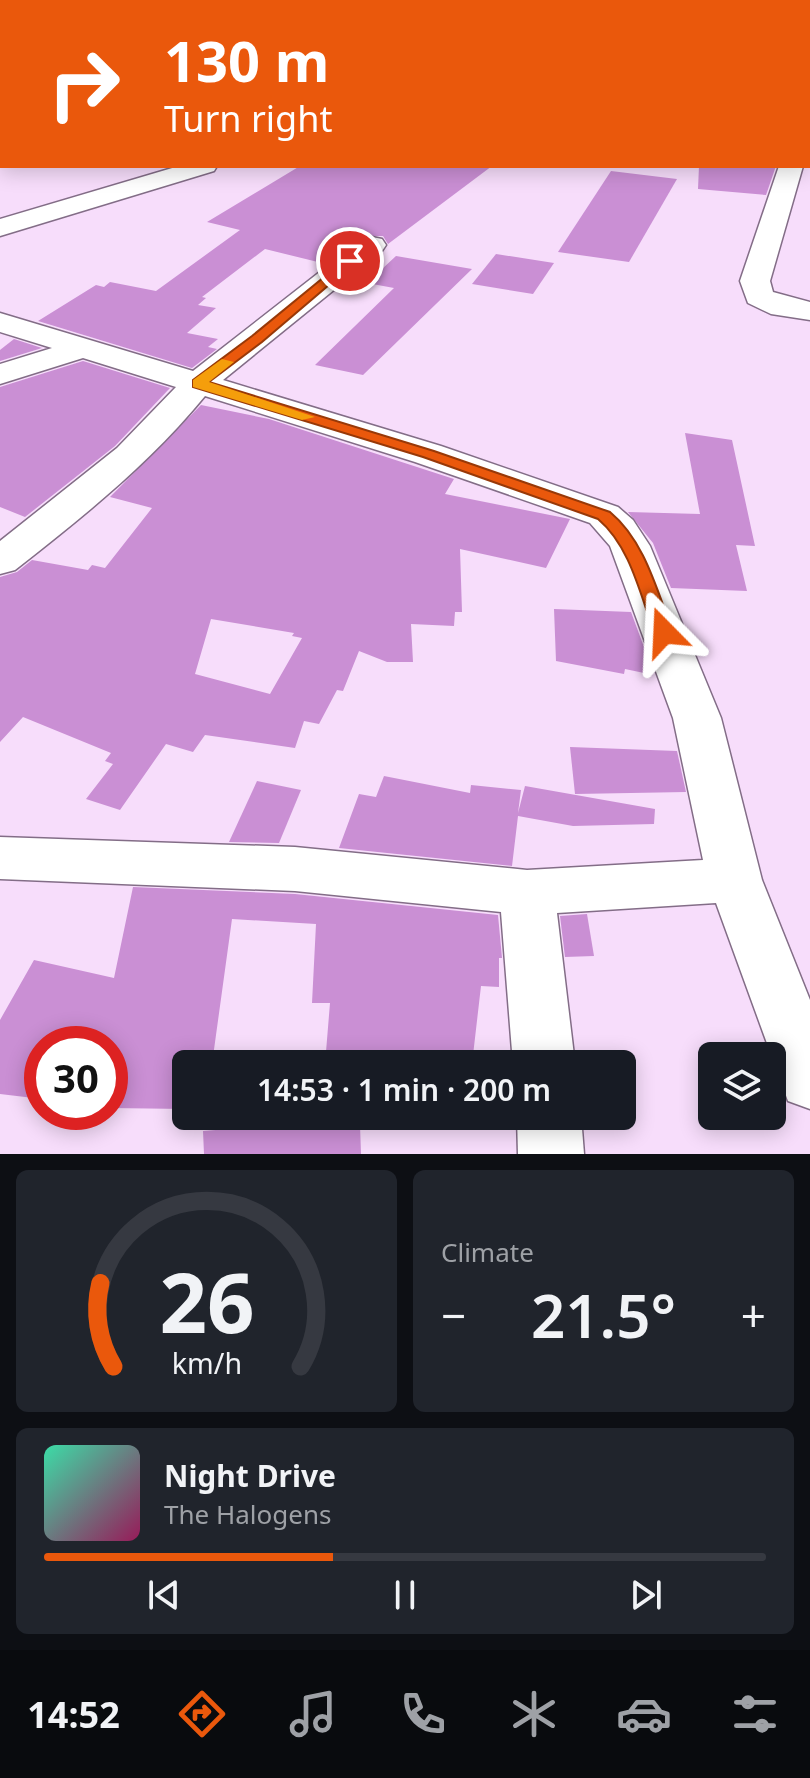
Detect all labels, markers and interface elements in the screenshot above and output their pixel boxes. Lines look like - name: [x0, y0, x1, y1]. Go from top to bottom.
- text: 130 m: [164, 22, 329, 98]
- icon: right: [32, 32, 136, 136]
- text: Turn right: [164, 94, 332, 143]
- pin: [316, 227, 384, 295]
- icon: arrive: [328, 239, 372, 283]
- position arrow: [622, 590, 706, 674]
- speed limit sign: 30: [24, 1026, 128, 1130]
- map controls: [698, 1042, 786, 1130]
- button: layers: [698, 1042, 786, 1130]
- text: 14:53 · 1 min · 200 m: [257, 1069, 551, 1110]
- text: Climate: [441, 1234, 534, 1270]
- text: 26: [159, 1244, 254, 1357]
- text: 21.5°: [531, 1274, 676, 1356]
- text: −: [441, 1285, 466, 1345]
- text: +: [741, 1285, 766, 1345]
- text: km/h: [171, 1343, 242, 1382]
- text: Night Drive: [164, 1455, 336, 1496]
- text: The Halogens: [164, 1496, 331, 1532]
- icon: previous: [142, 1573, 186, 1617]
- icon: pause: [383, 1573, 427, 1617]
- icon: next: [624, 1573, 668, 1617]
- icon: directions: [174, 1686, 230, 1742]
- icon: music: [285, 1686, 341, 1742]
- icon: phone: [395, 1686, 451, 1742]
- icon: climate: [506, 1686, 562, 1742]
- icon: car: [616, 1686, 672, 1742]
- icon: filters: [727, 1686, 783, 1742]
- text: 14:52: [27, 1690, 120, 1739]

